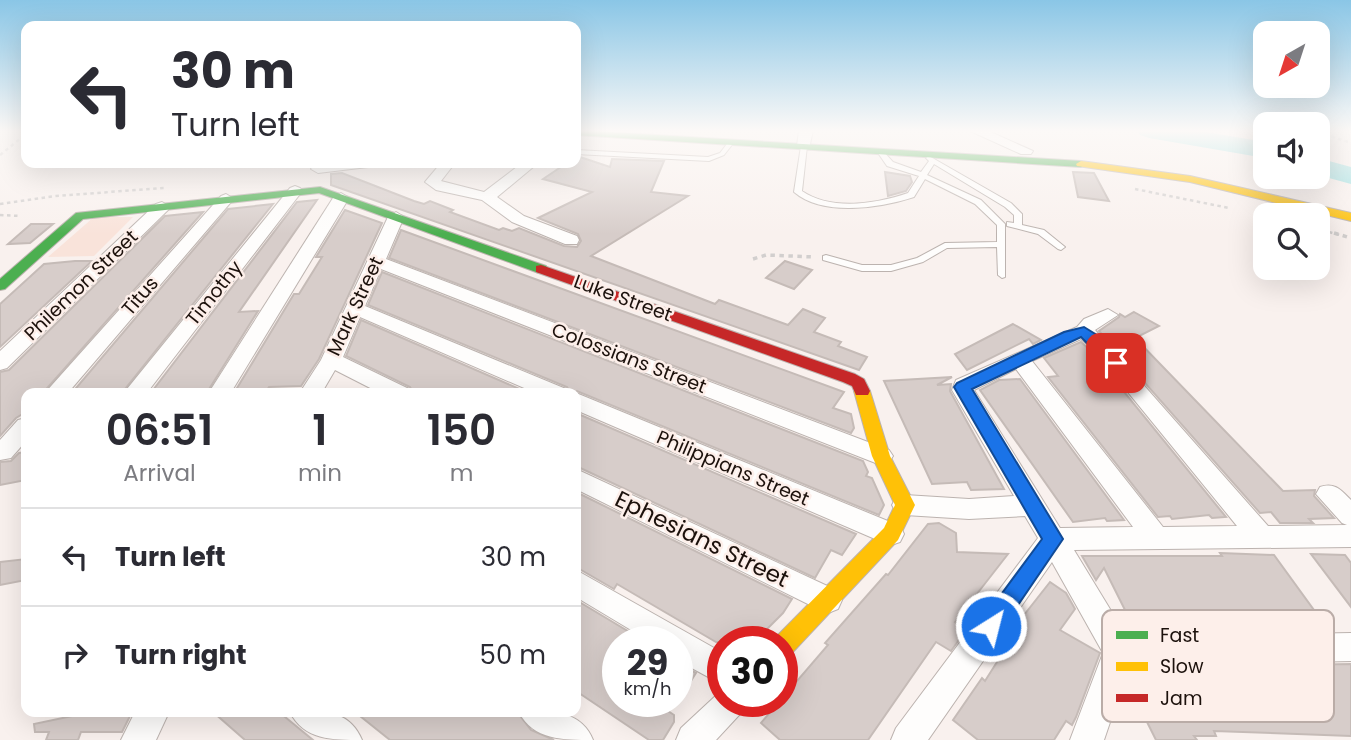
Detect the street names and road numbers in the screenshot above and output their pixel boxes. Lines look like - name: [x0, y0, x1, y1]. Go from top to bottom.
- street label: Philemon Street: [18, 224, 144, 346]
- street label: Mark Street: [320, 252, 390, 360]
- street label: Timothy: [179, 255, 249, 331]
- street label: Luke Street: [570, 268, 676, 328]
- street label: Titus: [115, 271, 165, 321]
- street label: Colossians Street: [548, 316, 710, 400]
- street label: Philippians Street: [653, 424, 813, 512]
- street label: Ephesians Street: [610, 483, 794, 595]

